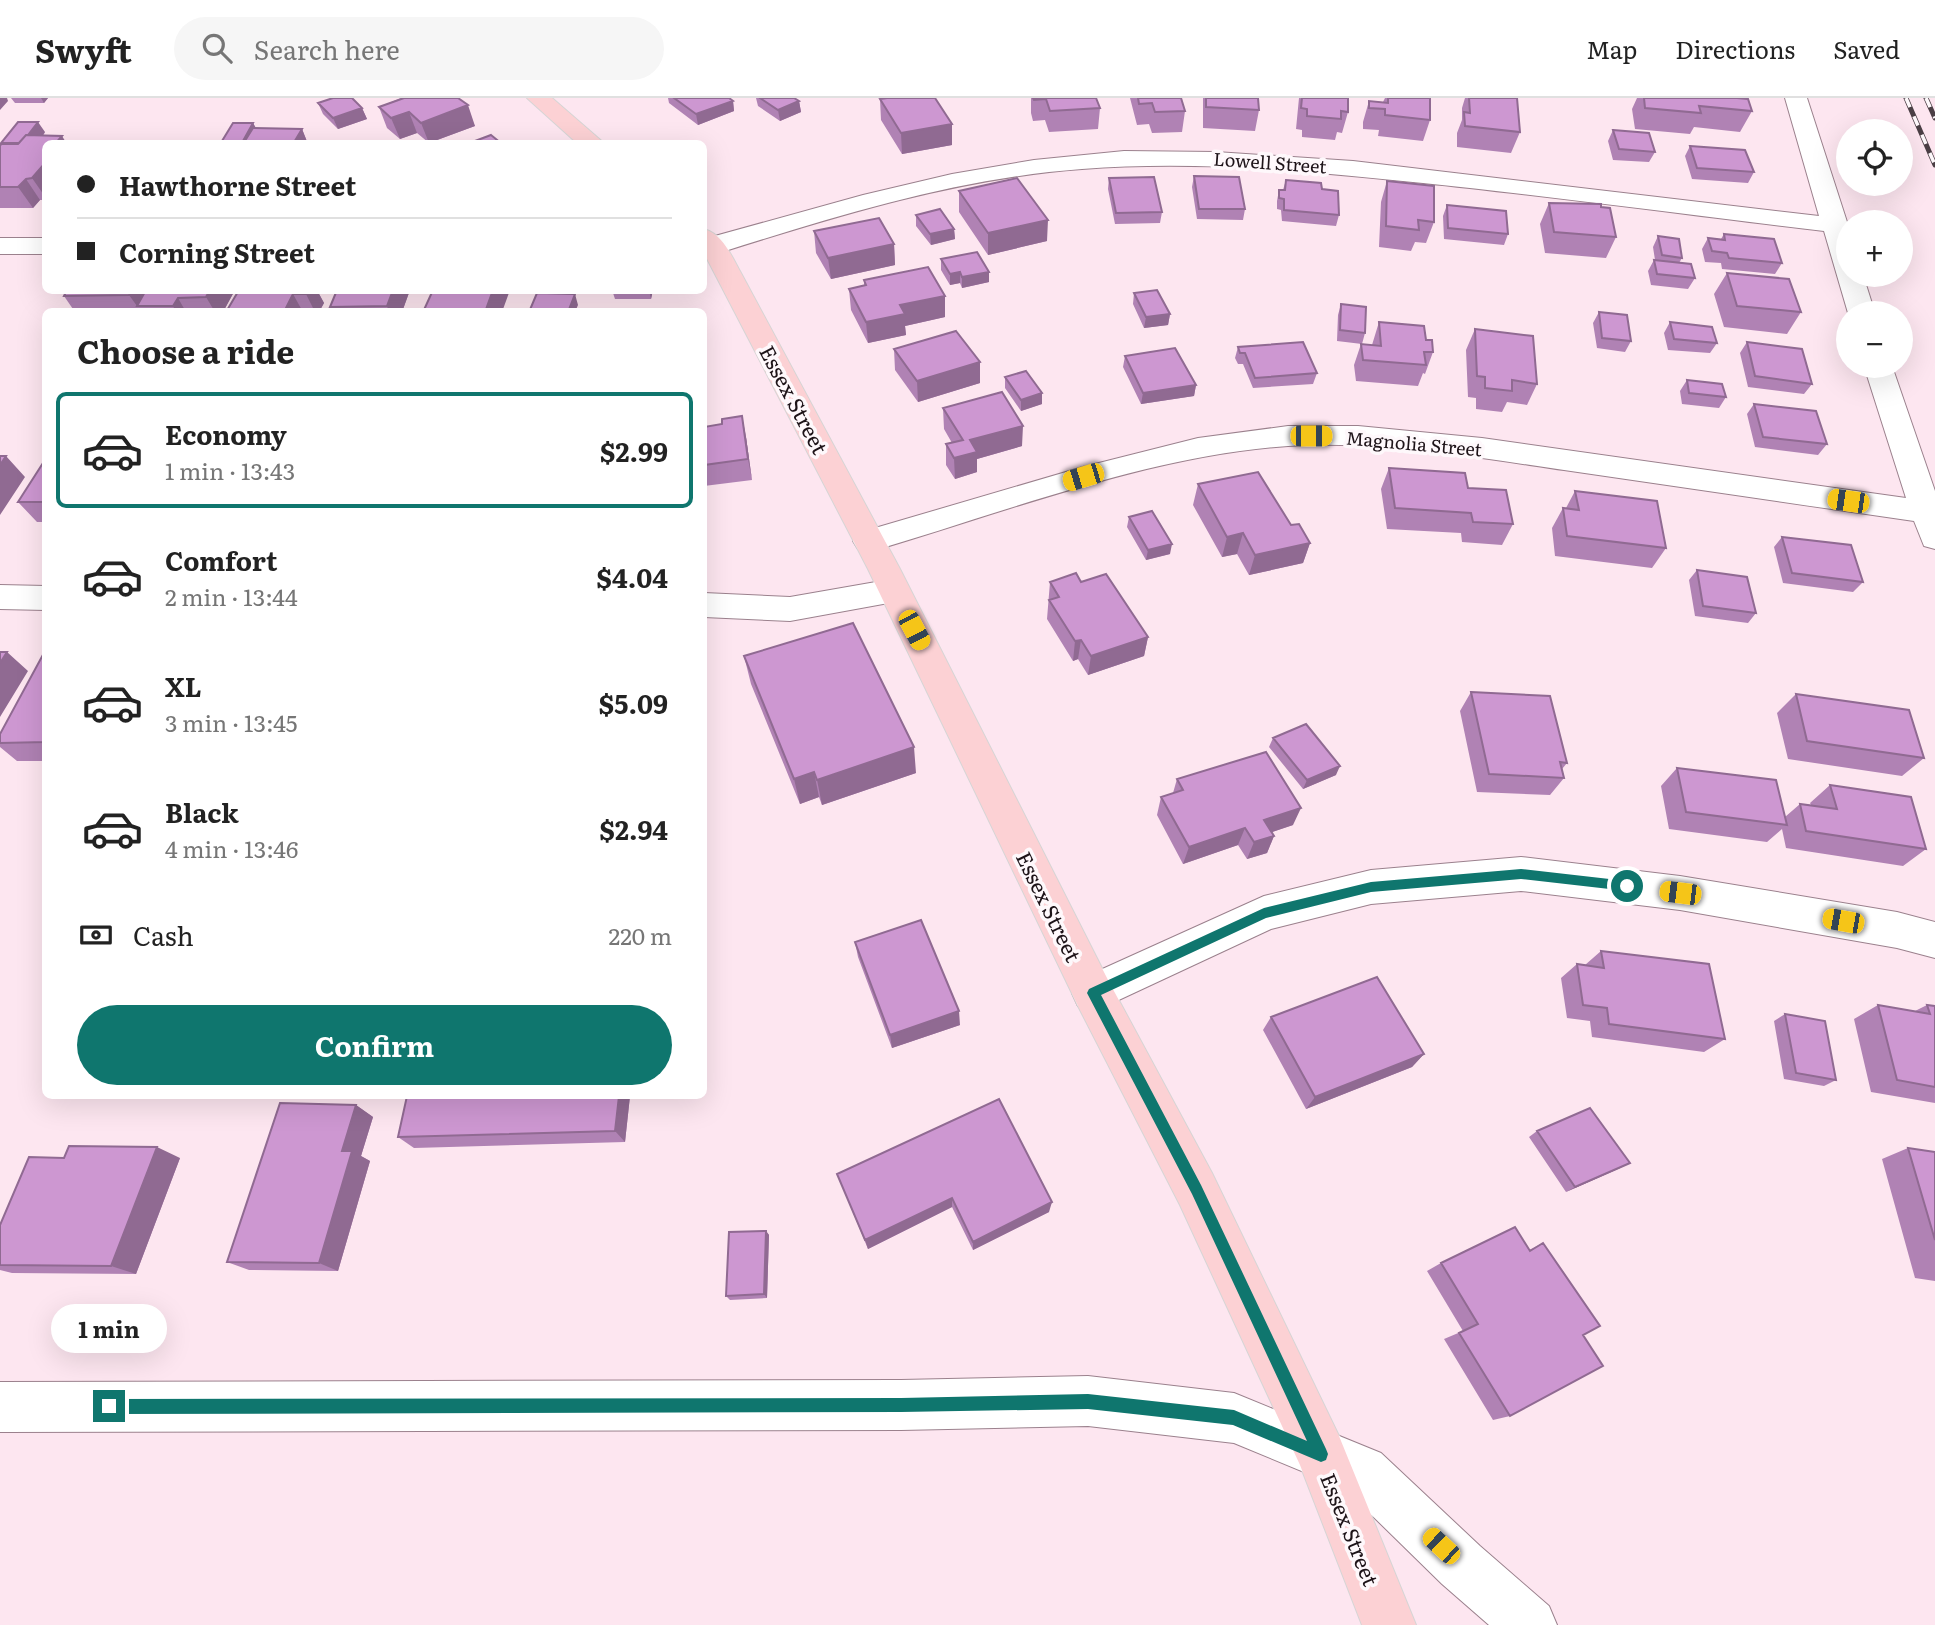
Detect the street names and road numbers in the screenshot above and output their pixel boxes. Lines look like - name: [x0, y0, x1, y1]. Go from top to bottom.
- street label: Lowell Street: [1213, 145, 1328, 179]
- street label: Essex Street: [753, 339, 837, 459]
- street label: Magnolia Street: [1345, 424, 1484, 462]
- street label: Essex Street: [1010, 846, 1090, 967]
- street label: Essex Street: [1314, 1468, 1388, 1591]

